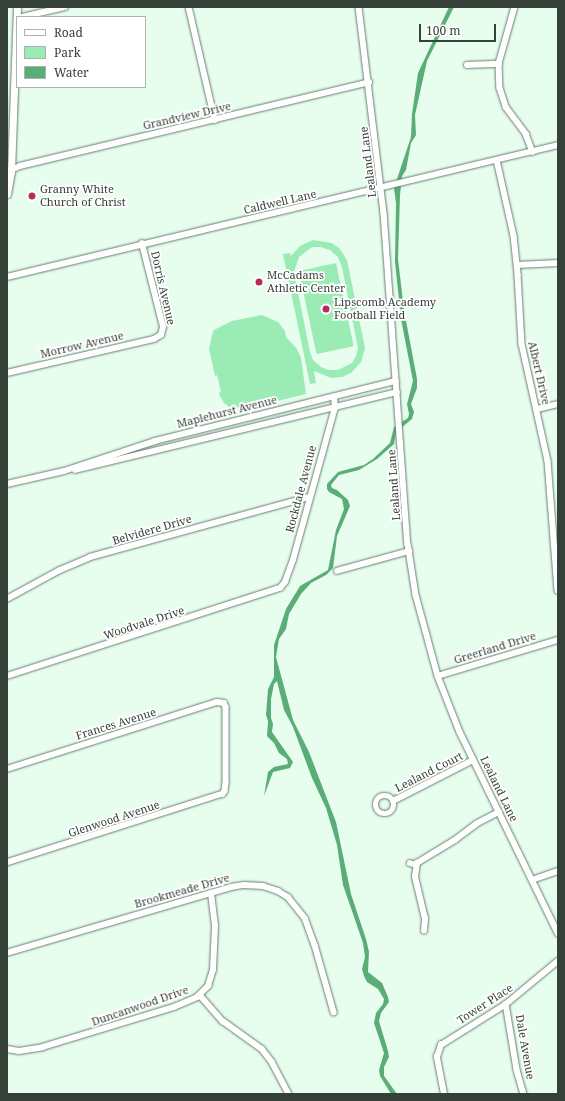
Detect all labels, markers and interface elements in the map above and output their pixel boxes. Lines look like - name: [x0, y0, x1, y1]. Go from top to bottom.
- legend: [16, 16, 146, 88]
- scale bar: [421, 16, 498, 42]
- text: 100 m: [426, 22, 461, 39]
- text: Road: [54, 24, 83, 41]
- text: Park: [54, 44, 81, 61]
- text: Water: [54, 64, 89, 81]
- street label: Grandview Drive: [142, 99, 232, 133]
- street label: Lealand Lane: [357, 126, 379, 198]
- place label: Granny White Church of Christ: [40, 183, 126, 209]
- street label: Caldwell Lane: [242, 187, 318, 217]
- marker: Granny White Church of Christ: [27, 191, 37, 201]
- street label: Dorris Avenue: [148, 250, 178, 326]
- place label: McCadams Athletic Center: [267, 269, 345, 295]
- marker: McCadams Athletic Center: [254, 277, 264, 287]
- place label: Lipscomb Academy Football Field: [334, 296, 436, 322]
- marker: Lipscomb Academy Football Field: [321, 304, 331, 314]
- street label: Morrow Avenue: [39, 329, 125, 361]
- street label: Albert Drive: [525, 340, 553, 406]
- street label: Maplehurst Avenue: [176, 393, 278, 431]
- street label: Rockdale Avenue: [283, 444, 319, 534]
- street label: Lealand Lane: [385, 449, 403, 521]
- street label: Belvidere Drive: [111, 512, 193, 548]
- street label: Woodvale Drive: [102, 604, 186, 642]
- street label: Greerland Drive: [452, 629, 538, 667]
- street label: Frances Avenue: [74, 706, 158, 742]
- street label: Lealand Court: [393, 749, 465, 795]
- street label: Lealand Lane: [477, 754, 521, 824]
- street label: Glenwood Avenue: [67, 798, 161, 840]
- street label: Brookmeade Drive: [133, 871, 231, 911]
- street label: Tower Place: [455, 981, 515, 1027]
- street label: Duncanwood Drive: [90, 983, 190, 1029]
- street label: Dale Avenue: [513, 1014, 537, 1080]

